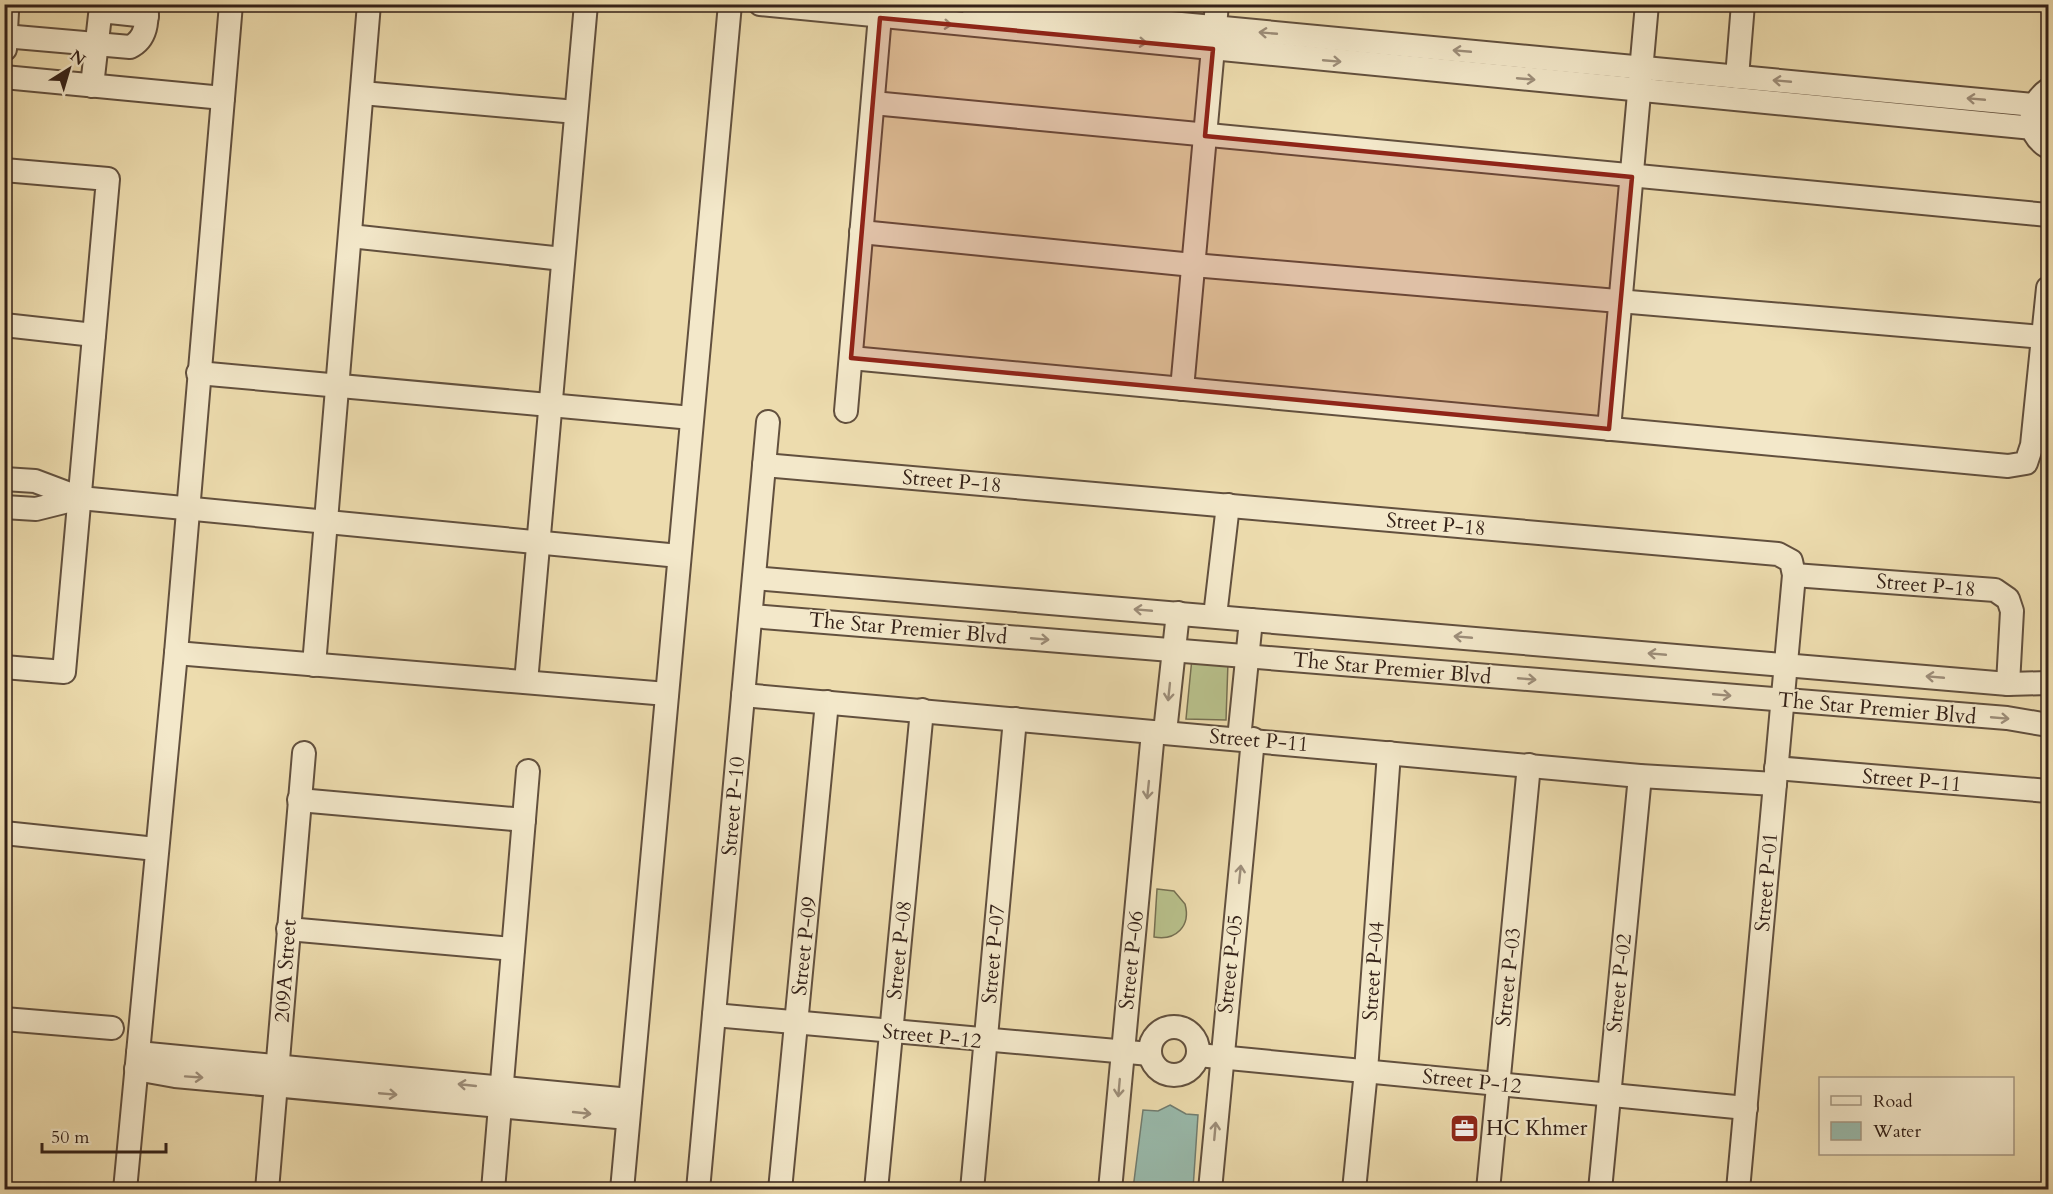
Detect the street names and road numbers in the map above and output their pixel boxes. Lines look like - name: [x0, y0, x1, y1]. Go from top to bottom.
- street label: Street P-18: [901, 463, 1003, 500]
- street label: Street P-18: [1385, 506, 1487, 543]
- street label: Street P-18: [1875, 567, 1977, 604]
- street label: The Star Premier Blvd: [807, 605, 1008, 652]
- street label: The Star Premier Blvd: [1291, 645, 1492, 692]
- street label: The Star Premier Blvd: [1776, 685, 1977, 732]
- street label: Street P-11: [1208, 722, 1310, 759]
- street label: Street P-10: [715, 755, 752, 857]
- street label: Street P-11: [1861, 762, 1963, 799]
- street label: Street P-01: [1748, 831, 1785, 933]
- street label: Street P-09: [785, 895, 824, 997]
- street label: Street P-08: [880, 899, 919, 1001]
- street label: Street P-07: [975, 903, 1012, 1005]
- street label: Street P-06: [1112, 909, 1151, 1011]
- street label: Street P-05: [1211, 913, 1250, 1015]
- street label: 209A Street: [267, 918, 304, 1024]
- street label: Street P-04: [1356, 920, 1391, 1022]
- street label: Street P-03: [1489, 926, 1528, 1028]
- street label: Street P-02: [1600, 932, 1639, 1034]
- street label: Street P-12: [881, 1017, 983, 1056]
- street label: Street P-12: [1421, 1062, 1523, 1101]

